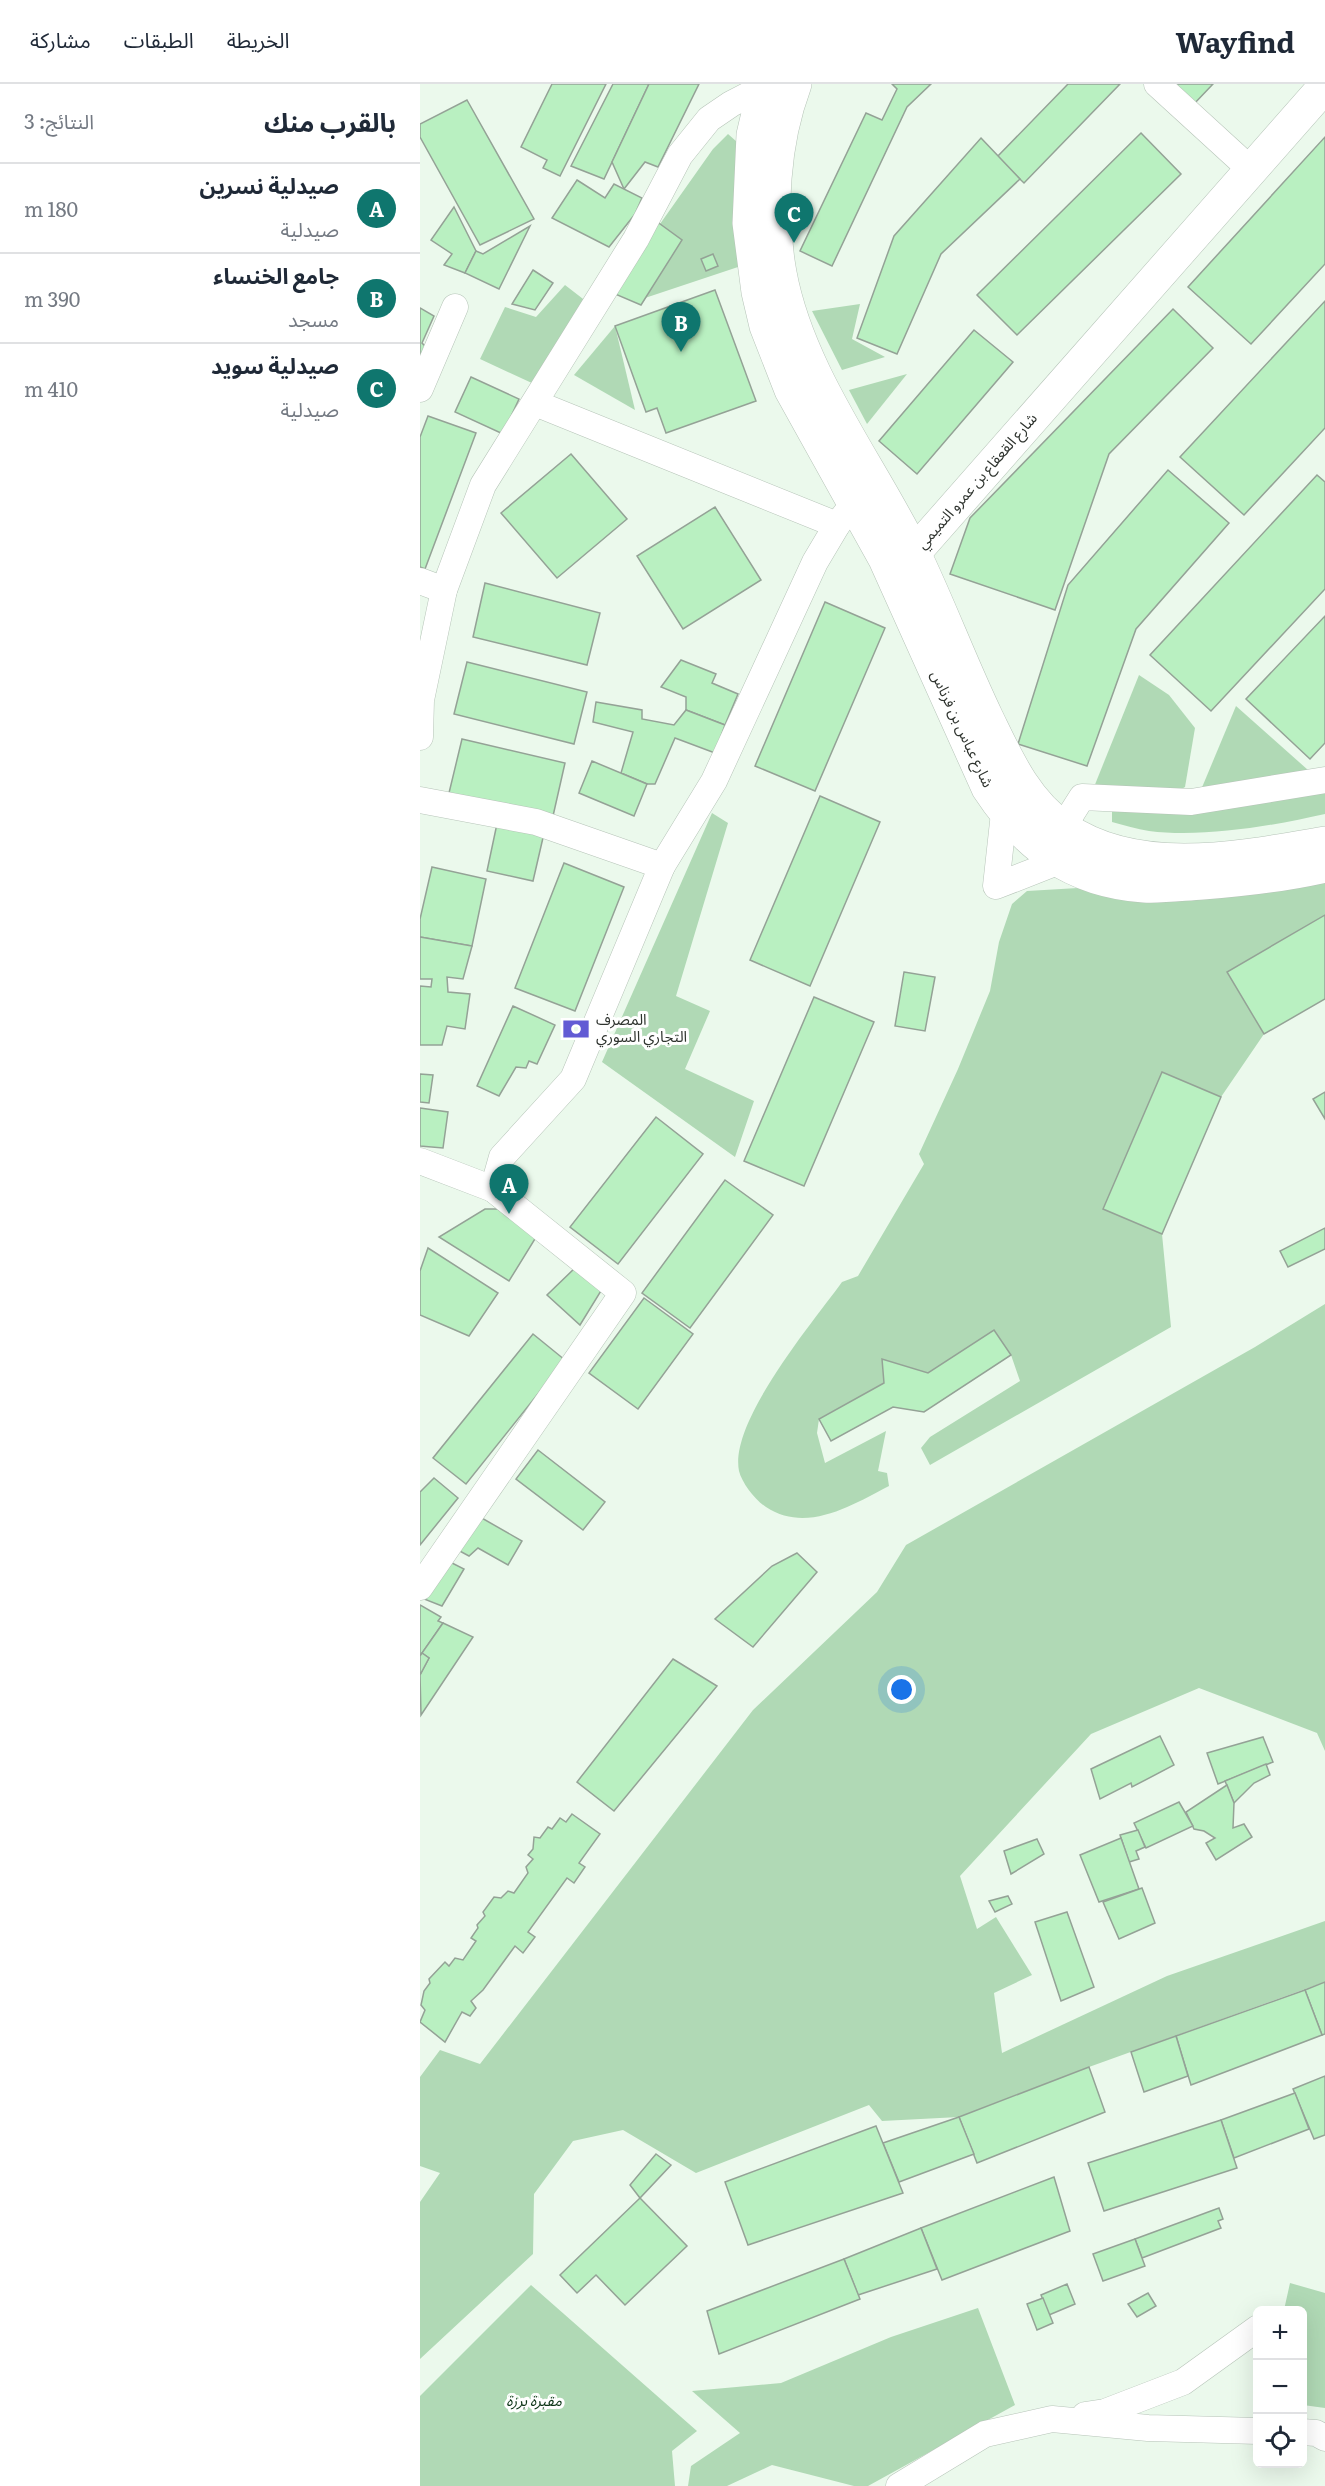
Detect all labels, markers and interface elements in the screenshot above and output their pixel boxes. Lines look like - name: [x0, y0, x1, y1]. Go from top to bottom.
- text: Wayfind: [1175, 20, 1295, 62]
- text: مشاركة: [30, 23, 91, 54]
- text: الطبقات: [124, 23, 194, 54]
- text: الخريطة: [227, 23, 290, 54]
- text: بالقرب منك: [264, 101, 396, 140]
- text: النتائج: 3: [24, 105, 94, 135]
- text: صيدلية نسرين: [200, 168, 339, 201]
- text: 180 m: [24, 193, 78, 223]
- text: A: [369, 193, 384, 223]
- pin: C: [774, 194, 814, 243]
- text: صيدلية: [280, 213, 339, 243]
- text: جامع الخنساء: [213, 258, 339, 291]
- text: 390 m: [24, 283, 80, 313]
- text: B: [370, 283, 383, 313]
- pin: B: [662, 302, 700, 352]
- text: مسجد: [288, 303, 339, 333]
- text: صيدلية سويد: [211, 348, 339, 381]
- text: 410 m: [24, 373, 78, 403]
- text: C: [369, 373, 384, 403]
- text: صيدلية: [280, 393, 339, 423]
- street label: شارع القعقاع بن عمرو التميمي: [910, 407, 1043, 555]
- street label: شارع عباس بن فرناس: [924, 666, 1001, 792]
- place label: المصرف التجاري السوري: [596, 1007, 687, 1048]
- bank icon: المصرف التجاري السوري: [561, 1014, 591, 1044]
- pin: A: [490, 1164, 529, 1214]
- your location: [887, 1675, 916, 1704]
- map controls: [1253, 2306, 1307, 2468]
- button: +: [1253, 2306, 1307, 2360]
- button: −: [1253, 2360, 1307, 2414]
- park label: مقبرة برزة: [506, 2388, 562, 2411]
- button: locate: [1253, 2414, 1307, 2468]

